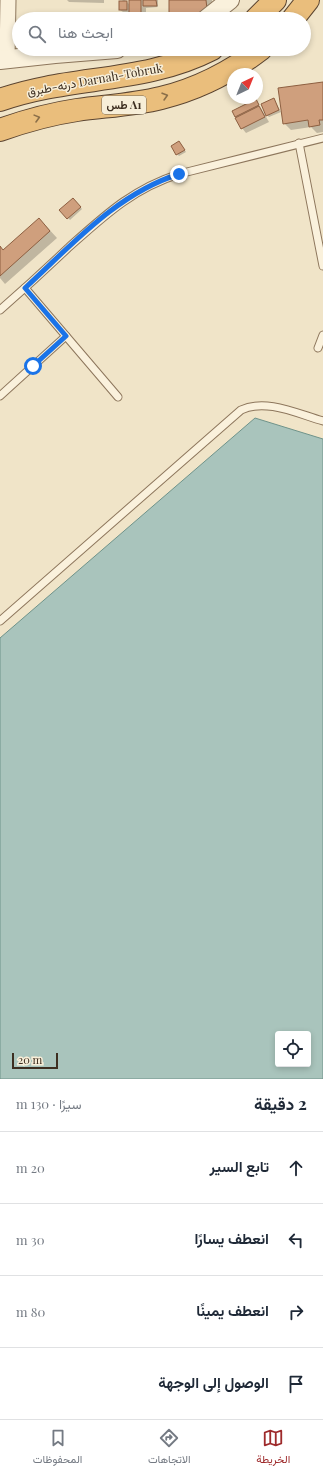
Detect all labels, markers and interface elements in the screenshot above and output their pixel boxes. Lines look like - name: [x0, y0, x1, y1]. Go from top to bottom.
- search box: [12, 12, 311, 56]
- text: ابحث هنا: [58, 22, 113, 42]
- icon: search: [26, 23, 48, 45]
- street label: درنه-طبرق Darnah-Tobruk: [26, 59, 164, 100]
- north arrow: [227, 68, 263, 104]
- one-way arrow: [162, 93, 169, 101]
- road number: طس A1: [102, 96, 146, 114]
- one-way arrow: [34, 114, 41, 123]
- route end: [170, 165, 188, 183]
- route start: [24, 357, 42, 375]
- map controls: [275, 1031, 311, 1067]
- button: locate: [275, 1031, 311, 1067]
- scale bar: [12, 1051, 58, 1070]
- text: 20 m: [18, 1052, 42, 1067]
- text: 2 دقيقة: [254, 1092, 307, 1114]
- text: سيرًا · 130 m: [16, 1095, 82, 1112]
- text: تابع السير: [210, 1156, 269, 1176]
- icon: ahead: [285, 1157, 307, 1179]
- text: 20 m: [16, 1159, 45, 1176]
- text: انعطف يسارًا: [195, 1228, 269, 1248]
- icon: left: [285, 1229, 307, 1251]
- text: 30 m: [16, 1231, 44, 1248]
- text: انعطف يمينًا: [196, 1300, 269, 1320]
- icon: right: [285, 1301, 307, 1323]
- text: 80 m: [16, 1303, 45, 1320]
- text: الوصول إلى الوجهة: [158, 1372, 269, 1392]
- icon: arrive: [285, 1373, 307, 1395]
- tab: المحفوظات: [33, 1427, 82, 1469]
- tab: الاتجاهات: [148, 1427, 191, 1469]
- tab: الخريطة: [256, 1427, 290, 1469]

